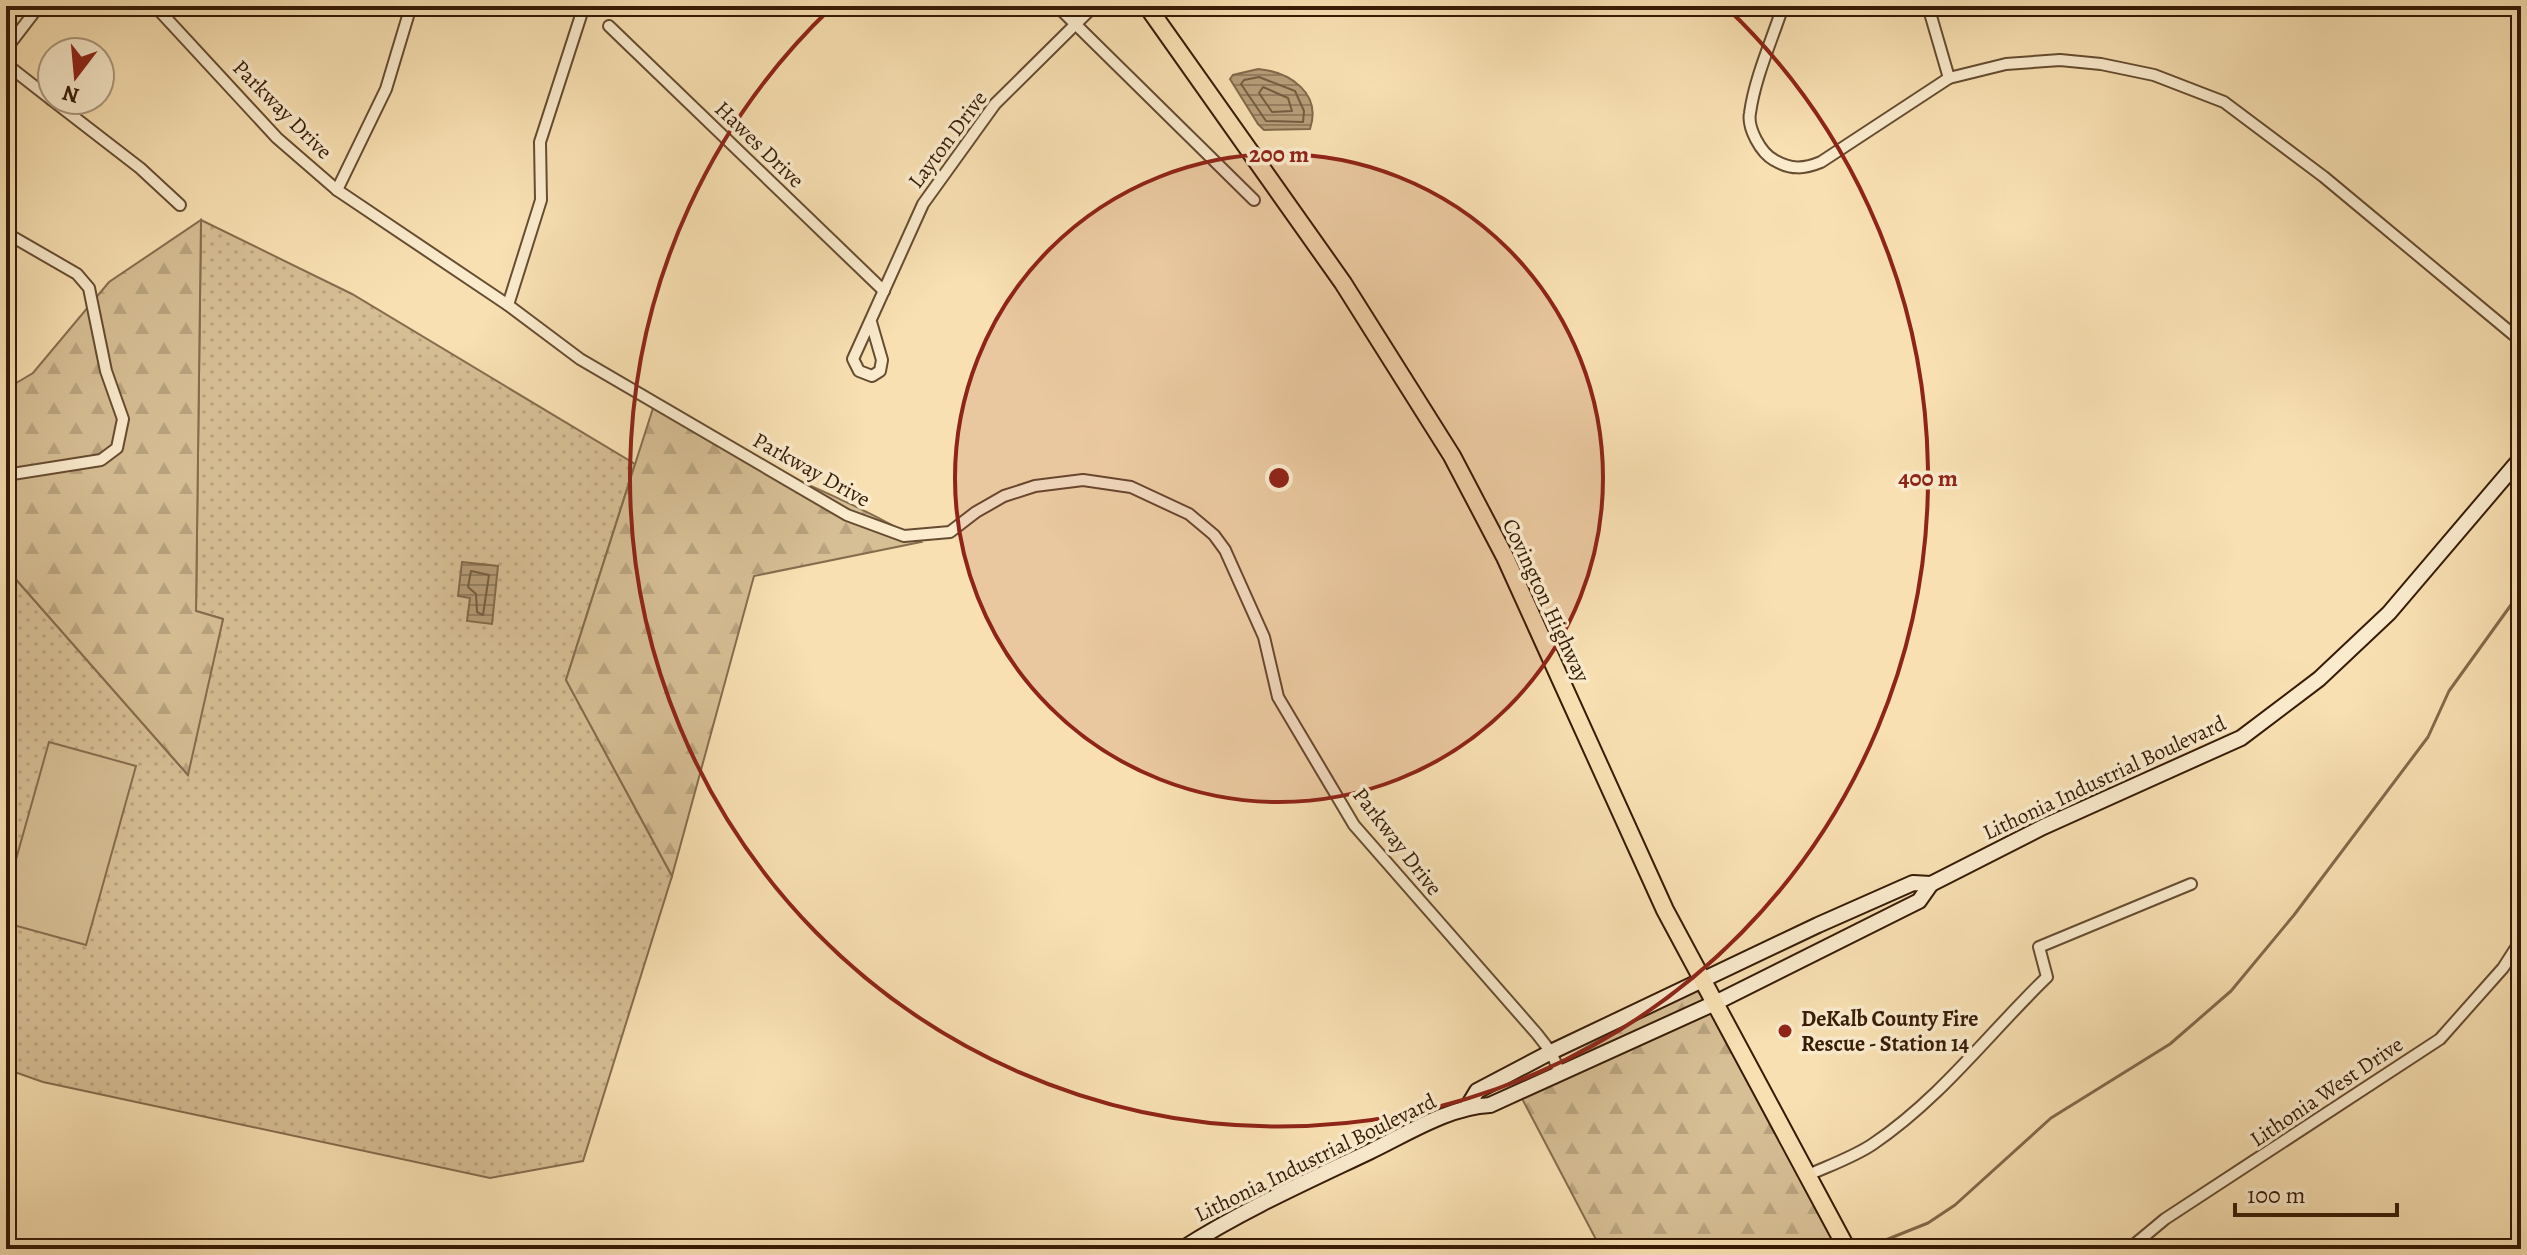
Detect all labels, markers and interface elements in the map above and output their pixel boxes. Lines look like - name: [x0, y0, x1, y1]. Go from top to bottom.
- north arrow: [36, 36, 116, 116]
- street label: Parkway Drive: [226, 53, 339, 166]
- text: N: [59, 78, 83, 111]
- street label: Layton Drive: [901, 85, 994, 194]
- street label: Hawes Drive: [708, 94, 811, 195]
- text: 200 m: [1249, 138, 1309, 170]
- street label: Parkway Drive: [747, 425, 876, 514]
- text: 400 m: [1898, 462, 1958, 494]
- centre of rings: [1265, 464, 1293, 492]
- street label: Covington Highway: [1495, 514, 1597, 687]
- street label: Lithonia Industrial Boulevard: [1978, 708, 2231, 848]
- street label: Parkway Drive: [1345, 781, 1449, 902]
- place label: DeKalb County Fire Rescue - Station 14: [1801, 1004, 1978, 1059]
- marker: DeKalb County Fire Rescue - Station 14: [1776, 1022, 1794, 1040]
- street label: Lithonia West Drive: [2244, 1029, 2409, 1154]
- street label: Lithonia Industrial Boulevard: [1190, 1086, 1441, 1229]
- scale bar: [2235, 1167, 2397, 1217]
- text: 100 m: [2247, 1179, 2306, 1211]

